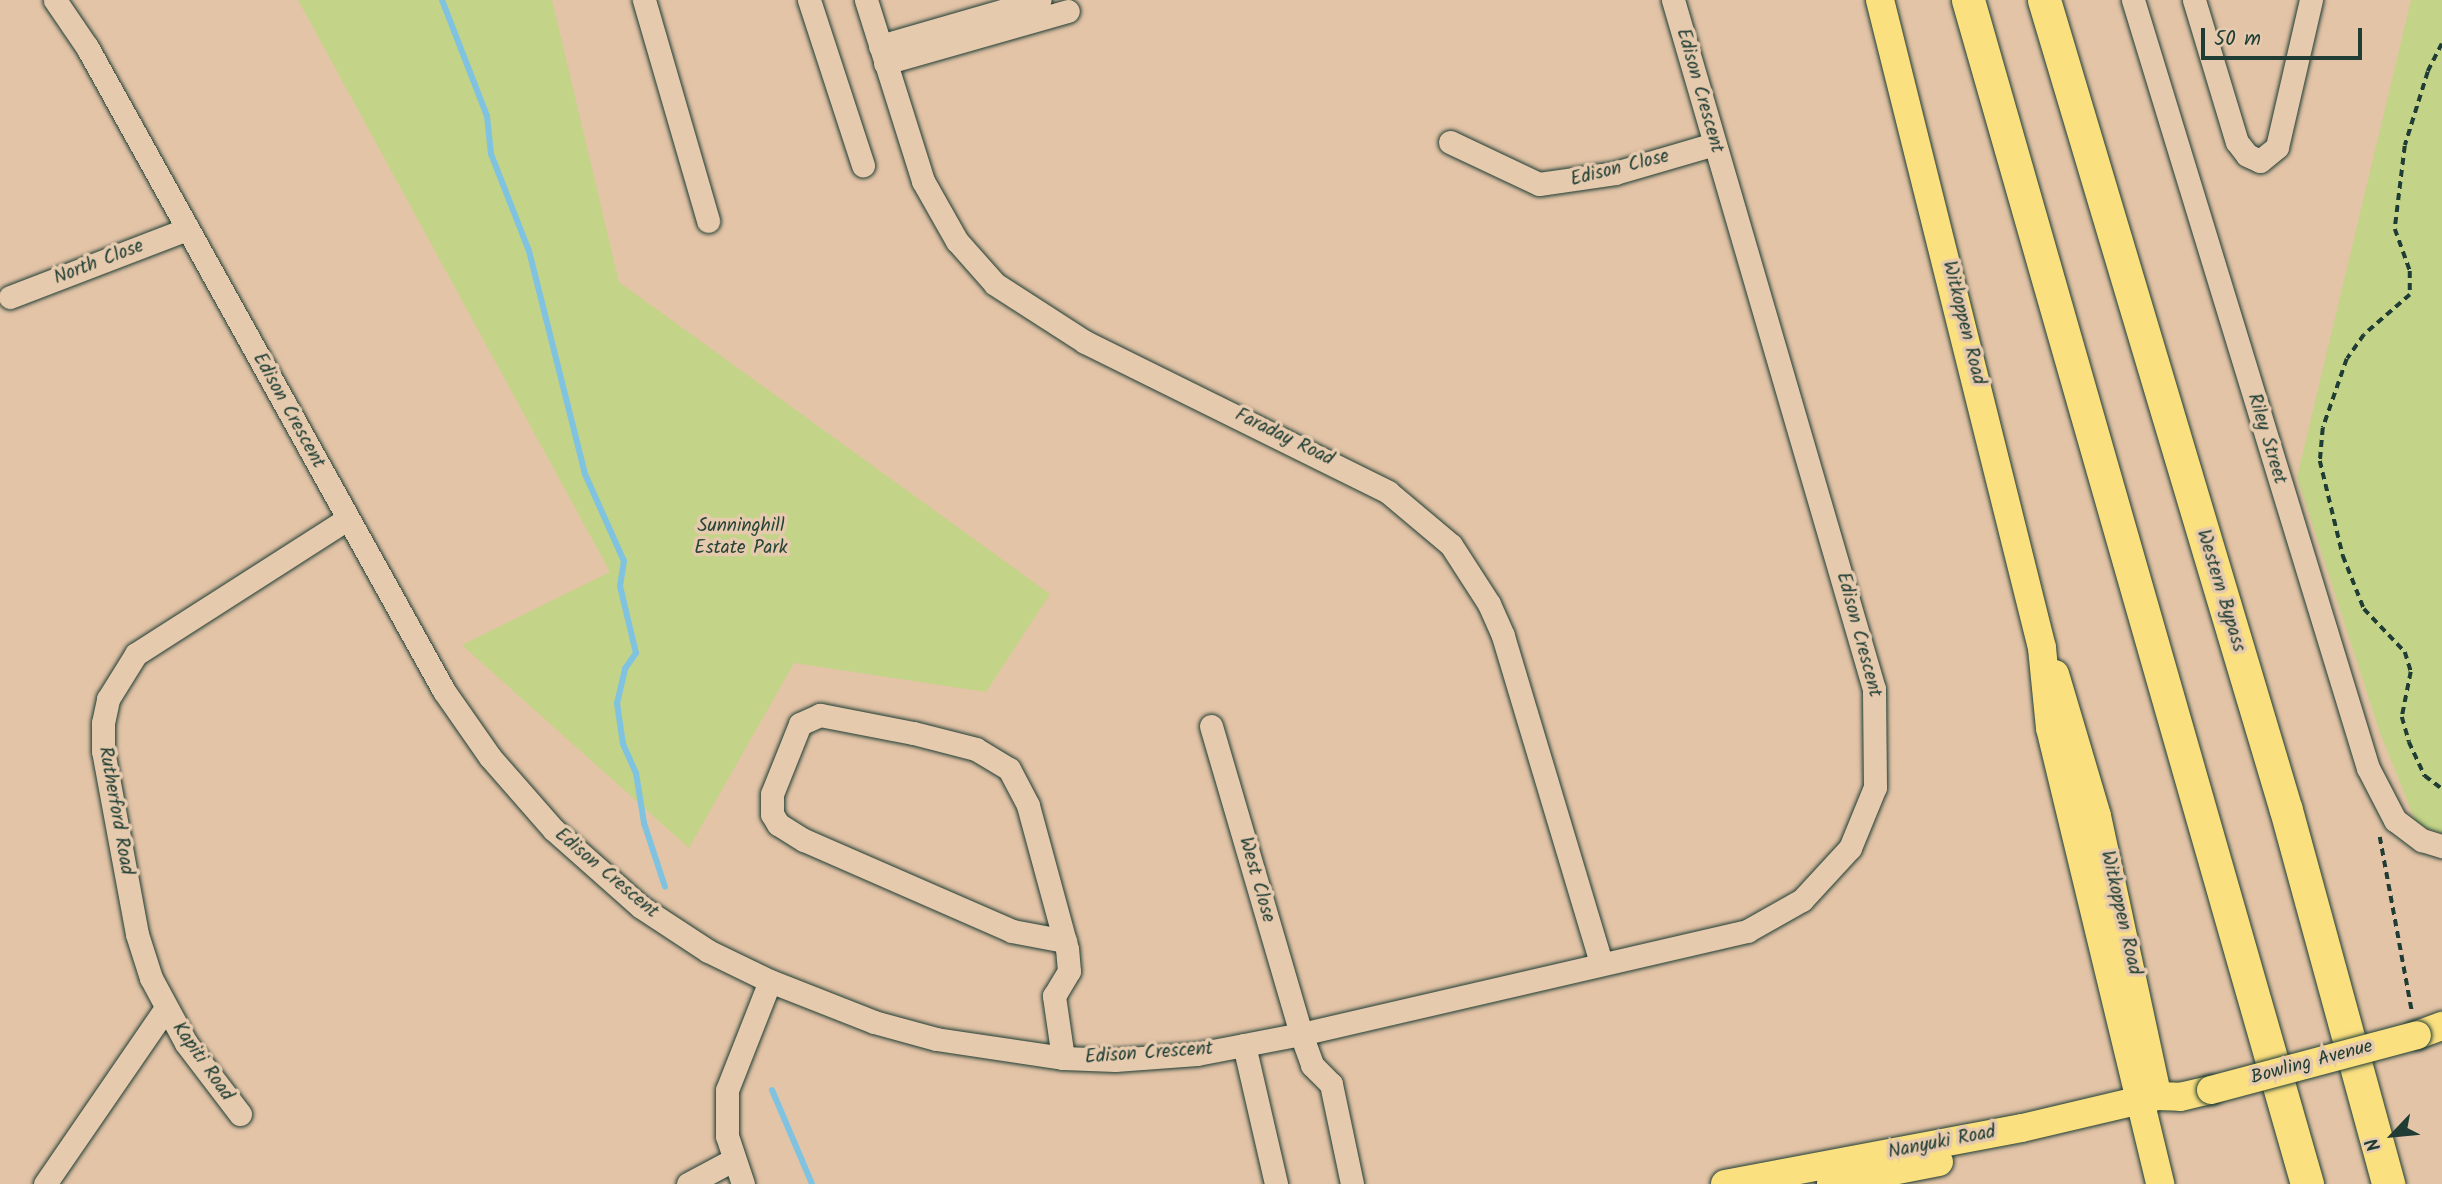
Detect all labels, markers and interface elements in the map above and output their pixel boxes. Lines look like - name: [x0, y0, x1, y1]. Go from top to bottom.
- scale bar: [2204, 14, 2365, 58]
- text: 50 m: [2214, 23, 2261, 56]
- street label: Edison Crescent: [1670, 26, 1728, 156]
- street label: Edison Close: [1568, 146, 1672, 192]
- street label: North Close: [51, 235, 147, 291]
- street label: Witkoppen Road: [1937, 259, 1989, 387]
- street label: Edison Crescent: [247, 349, 329, 473]
- street label: Riley Street: [2241, 391, 2291, 487]
- street label: Faraday Road: [1231, 404, 1337, 472]
- park label: Sunninghill Estate Park: [694, 516, 788, 560]
- street label: Western Bypass: [2191, 527, 2249, 655]
- street label: Edison Crescent: [1830, 570, 1886, 700]
- street label: Rutherford Road: [92, 745, 138, 877]
- street label: Edison Crescent: [550, 824, 662, 924]
- street label: West Close: [1233, 835, 1279, 925]
- street label: Witkoppen Road: [2095, 849, 2145, 977]
- street label: Kapiti Road: [166, 1018, 238, 1106]
- street label: Bowling Avenue: [2248, 1036, 2376, 1090]
- street label: Edison Crescent: [1084, 1038, 1214, 1070]
- north arrow: [2358, 1100, 2428, 1170]
- street label: Nanyuki Road: [1886, 1121, 1998, 1165]
- text: N: [2358, 1132, 2390, 1156]

